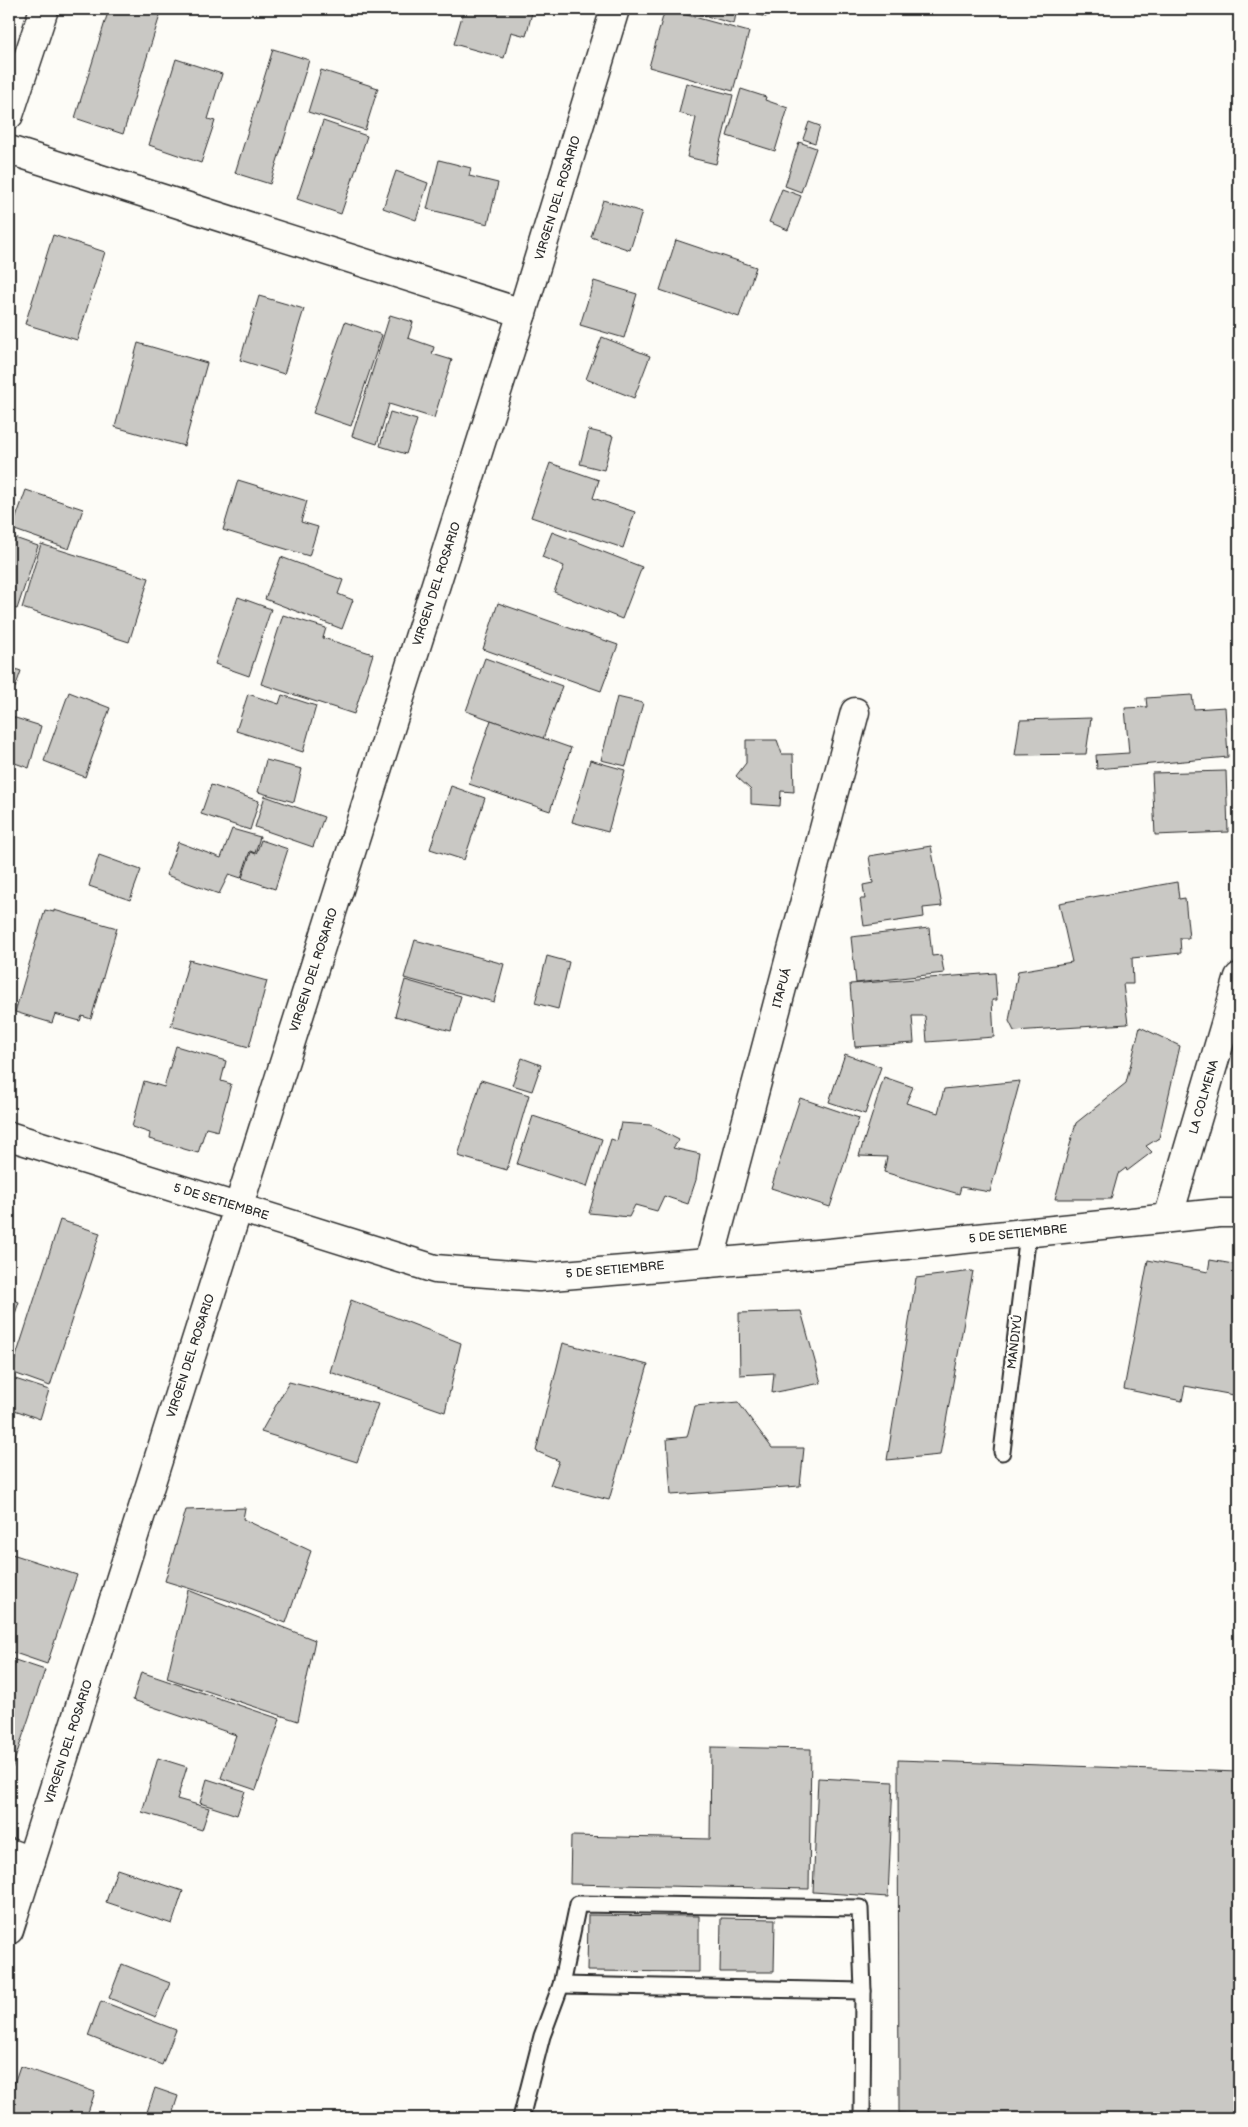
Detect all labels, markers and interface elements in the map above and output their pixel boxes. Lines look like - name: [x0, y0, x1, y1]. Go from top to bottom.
- street label: VIRGEN DEL ROSARIO: [532, 134, 584, 262]
- street label: VIRGEN DEL ROSARIO: [410, 520, 464, 648]
- street label: VIRGEN DEL ROSARIO: [287, 906, 341, 1034]
- street label: ITAPUÁ: [768, 965, 795, 1010]
- street label: LA COLMENA: [1186, 1057, 1222, 1136]
- street label: 5 DE SETIEMBRE: [172, 1180, 271, 1224]
- street label: 5 DE SETIEMBRE: [968, 1221, 1068, 1247]
- street label: 5 DE SETIEMBRE: [565, 1258, 665, 1282]
- street label: VIRGEN DEL ROSARIO: [164, 1292, 218, 1420]
- street label: MANDIYÚ: [1002, 1314, 1026, 1370]
- street label: VIRGEN DEL ROSARIO: [42, 1678, 96, 1806]

